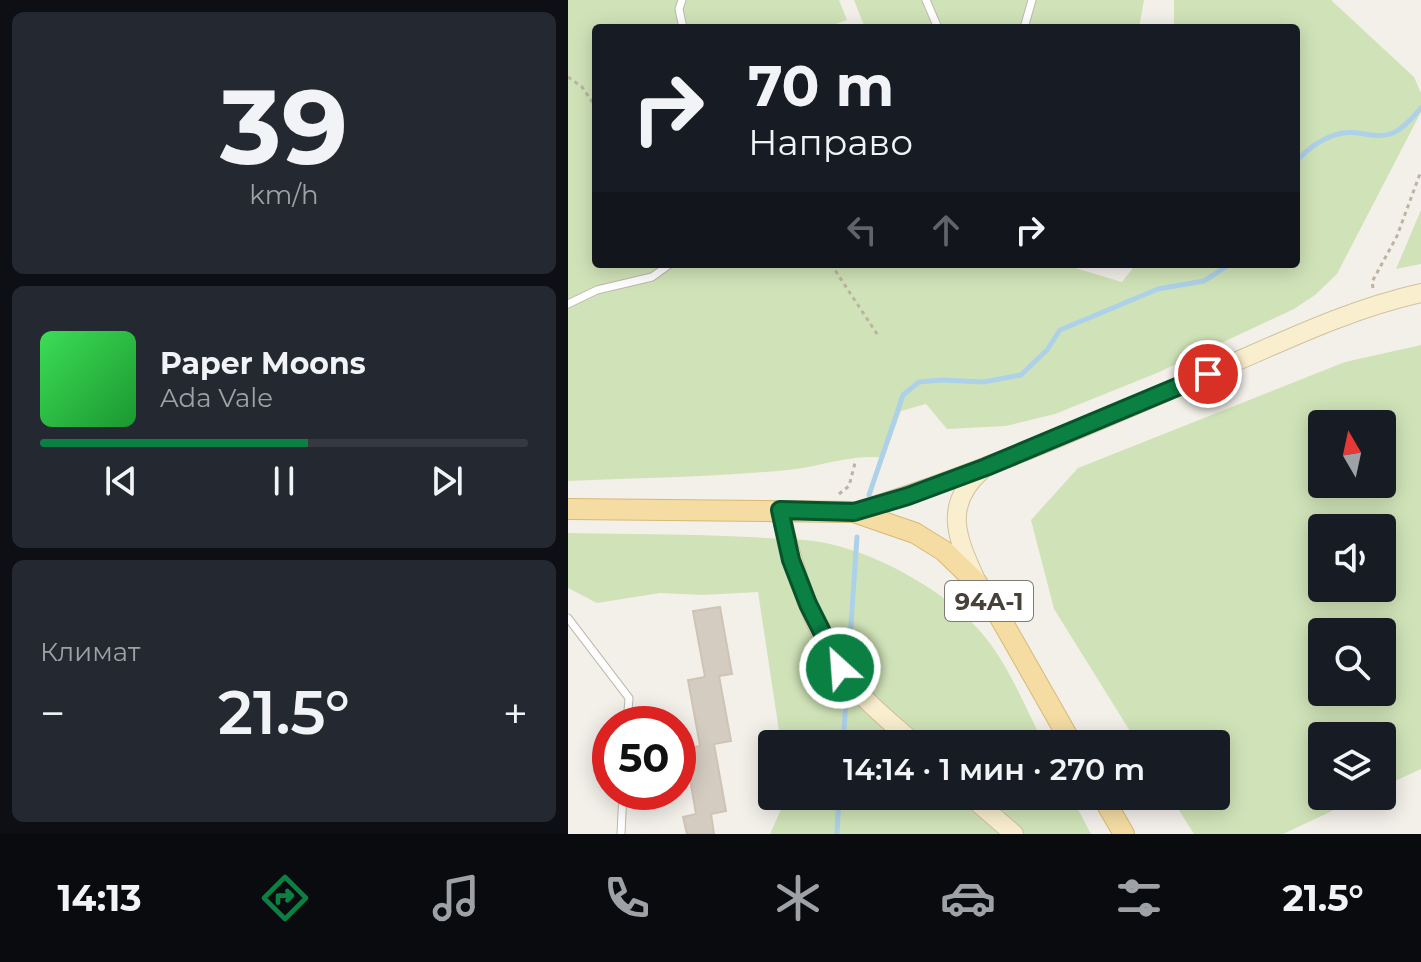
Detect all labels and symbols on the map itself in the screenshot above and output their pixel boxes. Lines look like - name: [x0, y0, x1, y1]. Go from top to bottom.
- pin: [1174, 340, 1242, 408]
- north arrow: [1308, 410, 1396, 498]
- road number: 94А-1: [945, 581, 1033, 621]
- position arrow: [798, 626, 882, 710]
- speed limit sign: 50: [592, 706, 696, 810]

